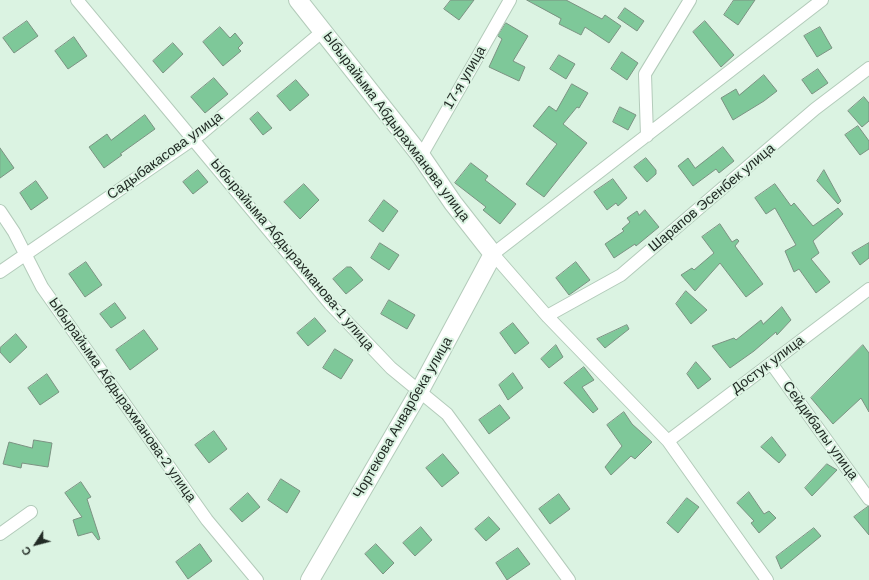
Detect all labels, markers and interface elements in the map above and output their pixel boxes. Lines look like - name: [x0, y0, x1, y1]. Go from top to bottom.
- street label: Ыбырайыма Абдырахманова улица: [319, 29, 473, 225]
- street label: 17-я улица: [440, 43, 490, 113]
- street label: Садыбакасова улица: [104, 109, 226, 203]
- street label: Шарапов Эсенбек улица: [645, 140, 779, 256]
- street label: Ыбырайыма Абдырахманова-1 улица: [207, 156, 377, 354]
- street label: Ыбырайыма Абдырахманова-2 улица: [45, 295, 199, 505]
- street label: Достук улица: [728, 332, 808, 398]
- street label: Чортекова Анварбека улица: [350, 334, 456, 502]
- street label: Сейдибалы улица: [779, 378, 861, 484]
- north arrow: [16, 524, 56, 564]
- text: С: [19, 544, 33, 558]

